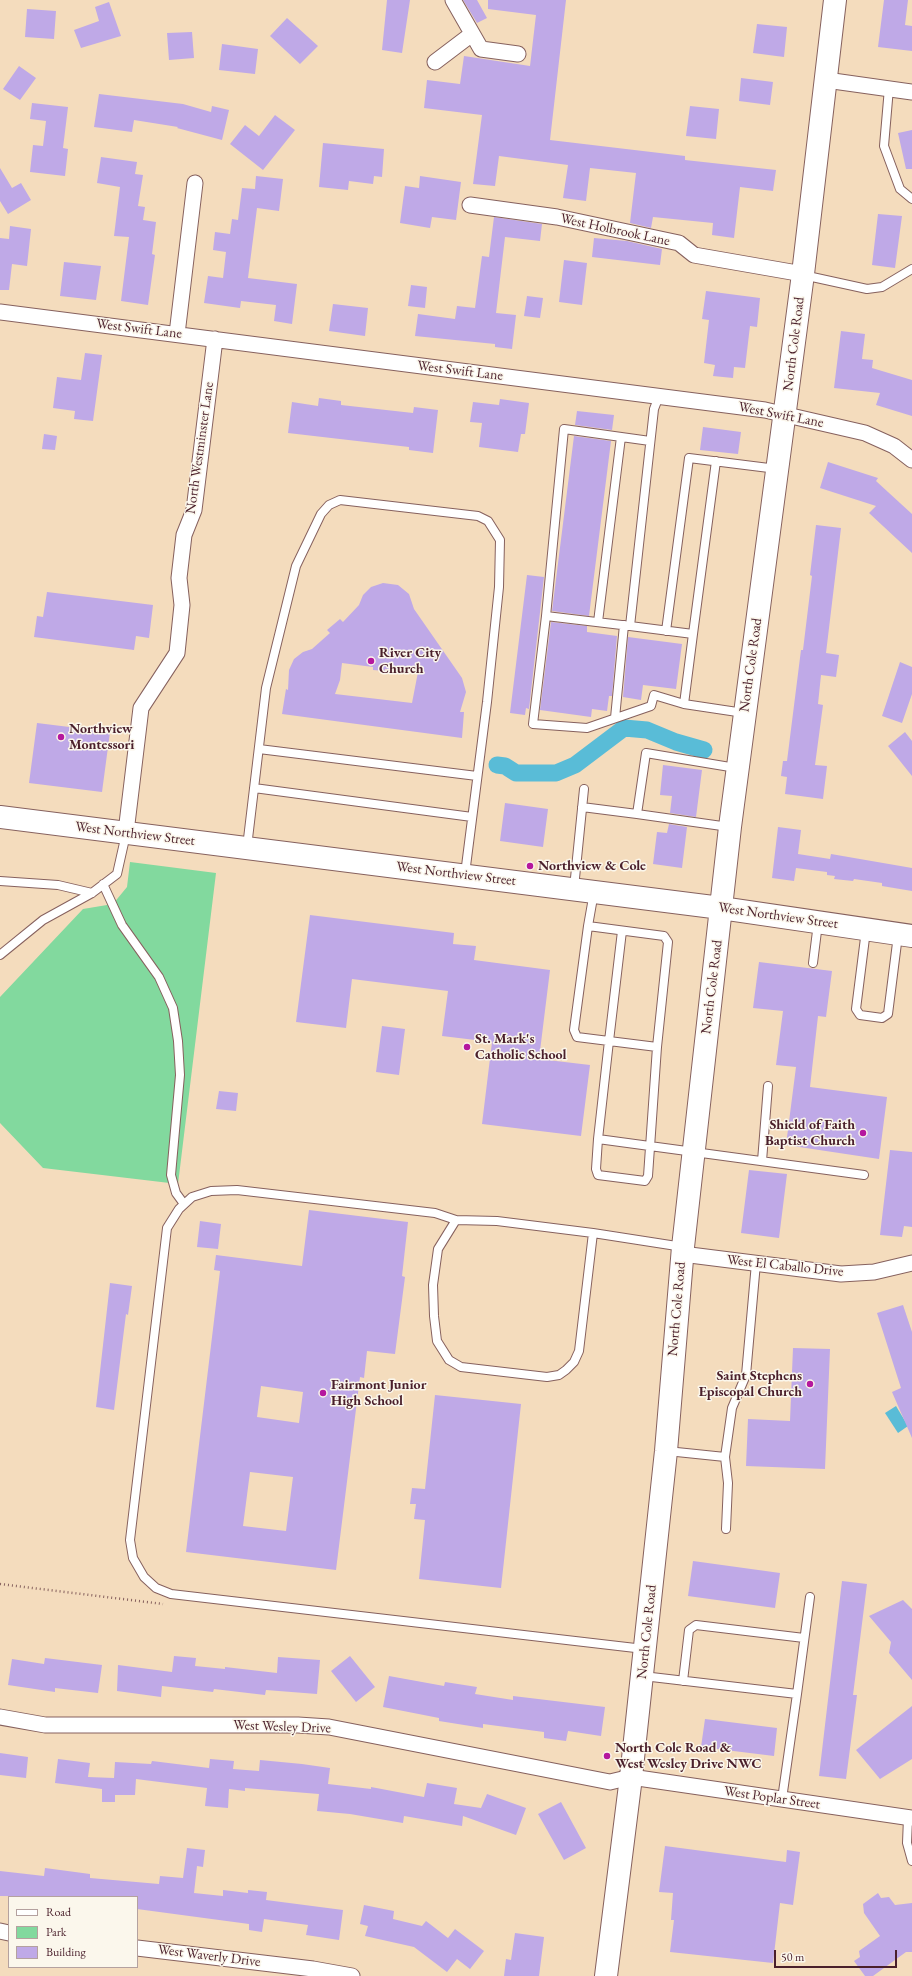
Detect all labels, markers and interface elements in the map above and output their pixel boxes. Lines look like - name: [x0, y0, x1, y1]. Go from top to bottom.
- street label: West Holbrook Lane: [559, 210, 671, 250]
- street label: North Cole Road: [780, 296, 808, 392]
- street label: West Swift Lane: [95, 315, 183, 343]
- street label: West Swift Lane: [416, 357, 504, 385]
- street label: North Westminster Lane: [182, 381, 218, 515]
- street label: West Swift Lane: [737, 399, 825, 431]
- street label: North Cole Road: [736, 617, 766, 713]
- place label: River City Church: [379, 645, 441, 678]
- marker: River City Church: [366, 656, 376, 666]
- place label: Northview Montessori: [69, 721, 134, 754]
- marker: Northview Montessori: [56, 732, 66, 742]
- street label: West Northview Street: [74, 818, 196, 850]
- street label: West Northview Street: [395, 858, 517, 890]
- place label: Northview & Cole: [538, 858, 646, 874]
- marker: Northview & Cole: [525, 861, 535, 871]
- street label: West Northview Street: [717, 899, 839, 933]
- street label: North Cole Road: [698, 939, 726, 1035]
- place label: St. Mark's Catholic School: [475, 1031, 566, 1064]
- marker: St. Mark's Catholic School: [462, 1042, 472, 1052]
- place label: Shield of Faith Baptist Church: [765, 1117, 855, 1150]
- marker: Shield of Faith Baptist Church: [858, 1128, 868, 1138]
- street label: West El Caballo Drive: [726, 1252, 844, 1280]
- street label: North Cole Road: [665, 1261, 689, 1357]
- place label: Saint Stephens Episcopal Church: [699, 1368, 802, 1400]
- place label: Fairmont Junior High School: [331, 1377, 426, 1410]
- marker: Saint Stephens Episcopal Church: [805, 1379, 815, 1389]
- marker: Fairmont Junior High School: [318, 1388, 328, 1398]
- street label: North Cole Road: [634, 1584, 660, 1680]
- street label: West Wesley Drive: [233, 1717, 331, 1737]
- place label: North Cole Road & West Wesley Drive NWC: [615, 1740, 762, 1772]
- marker: North Cole Road & West Wesley Drive NWC: [602, 1751, 612, 1761]
- street label: West Poplar Street: [723, 1783, 821, 1813]
- legend: [8, 1896, 138, 1968]
- text: Road: [46, 1904, 71, 1920]
- text: Park: [46, 1924, 66, 1940]
- street label: West Waverly Drive: [157, 1941, 261, 1971]
- scale bar: [776, 1942, 899, 1968]
- text: Building: [46, 1944, 86, 1960]
- text: 50 m: [781, 1949, 804, 1965]

